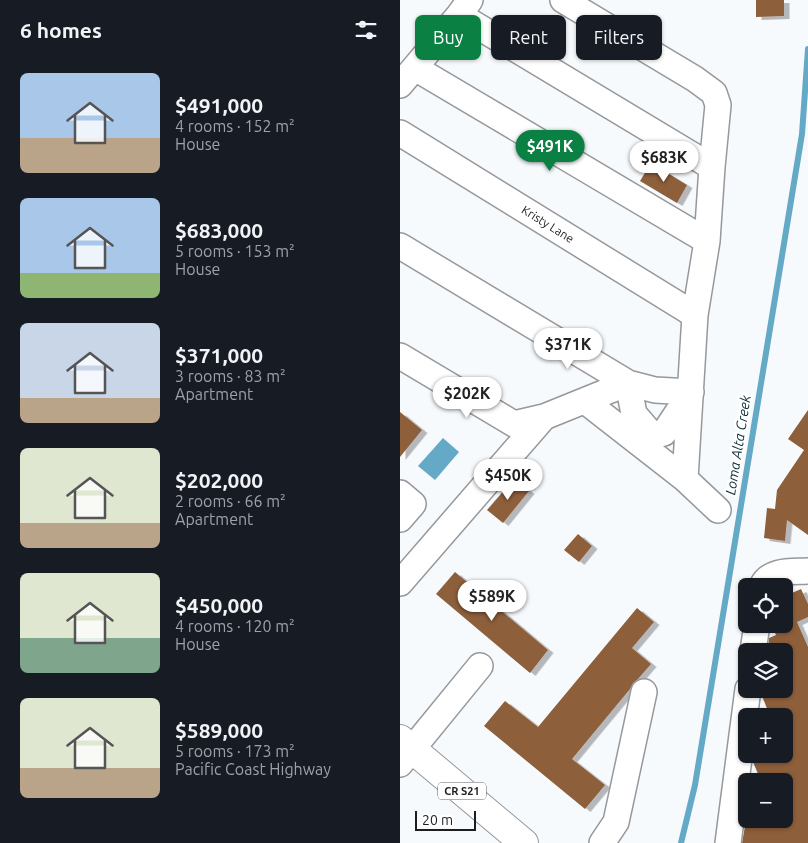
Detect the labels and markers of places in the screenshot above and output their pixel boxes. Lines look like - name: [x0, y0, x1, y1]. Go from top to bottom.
- pin: $491K: [515, 130, 585, 172]
- pin: $683K: [629, 140, 699, 183]
- pin: $371K: [533, 328, 603, 370]
- pin: $202K: [432, 376, 502, 419]
- pin: $450K: [473, 458, 543, 501]
- pin: $589K: [457, 580, 527, 622]

